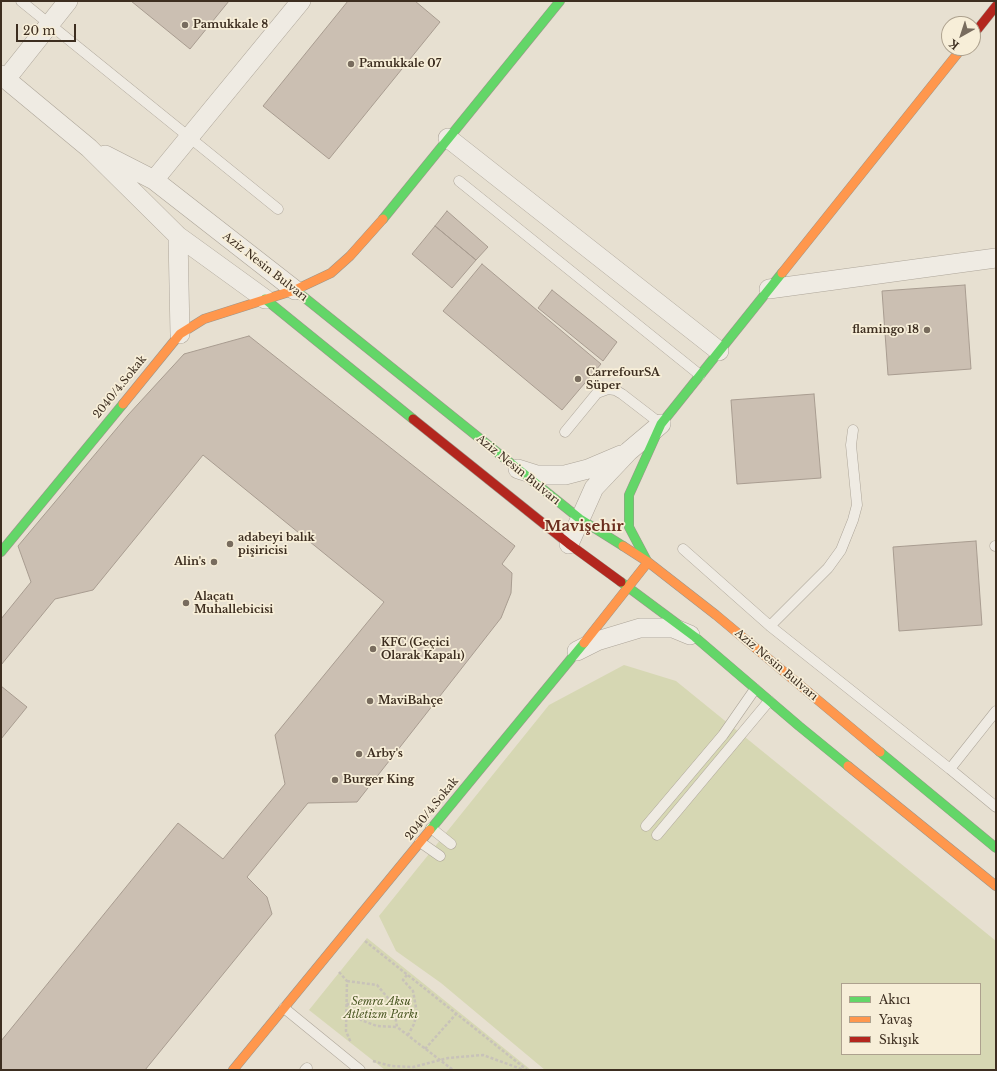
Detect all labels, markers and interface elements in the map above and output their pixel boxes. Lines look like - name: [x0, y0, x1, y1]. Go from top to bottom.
- scale bar: [18, 16, 78, 42]
- north arrow: [941, 16, 981, 56]
- place label: Pamukkale 8: [193, 18, 268, 32]
- marker: Pamukkale 8: [180, 20, 190, 30]
- text: 20 m: [23, 23, 55, 38]
- text: K: [946, 36, 962, 53]
- place label: Pamukkale 07: [359, 57, 441, 71]
- marker: Pamukkale 07: [346, 59, 356, 69]
- street label: Aziz Nesin Bulvarı: [220, 230, 310, 304]
- place label: flamingo 18: [852, 323, 919, 337]
- marker: flamingo 18: [922, 325, 932, 335]
- street label: 2040/4.Sokak: [91, 353, 149, 421]
- place label: CarrefourSA Süper: [586, 366, 660, 392]
- marker: CarrefourSA Süper: [573, 374, 583, 384]
- street label: Aziz Nesin Bulvarı: [473, 432, 563, 508]
- district label: Mavişehir: [544, 518, 624, 536]
- place label: adabeyi balık pişiricisi: [238, 531, 315, 557]
- marker: adabeyi balık pişiricisi: [225, 539, 235, 549]
- place label: Alin's: [174, 555, 206, 569]
- marker: Alin's: [209, 557, 219, 567]
- place label: Alaçatı Muhallebicisi: [194, 590, 273, 616]
- marker: Alaçatı Muhallebicisi: [181, 598, 191, 608]
- street label: Aziz Nesin Bulvarı: [732, 627, 820, 703]
- place label: KFC (Geçici Olarak Kapalı): [381, 636, 464, 662]
- marker: KFC (Geçici Olarak Kapalı): [368, 644, 378, 654]
- place label: MaviBahçe: [378, 694, 443, 708]
- marker: MaviBahçe: [365, 696, 375, 706]
- place label: Arby's: [367, 747, 403, 761]
- marker: Arby's: [354, 749, 364, 759]
- place label: Burger King: [343, 773, 414, 787]
- marker: Burger King: [330, 775, 340, 785]
- street label: 2040/4.Sokak: [403, 775, 461, 843]
- legend: [841, 983, 981, 1055]
- text: Akıcı: [879, 992, 910, 1007]
- park label: Semra Aksu Atletizm Parkı: [344, 995, 418, 1021]
- text: Yavaş: [879, 1012, 912, 1027]
- text: Sıkışık: [879, 1032, 919, 1047]

